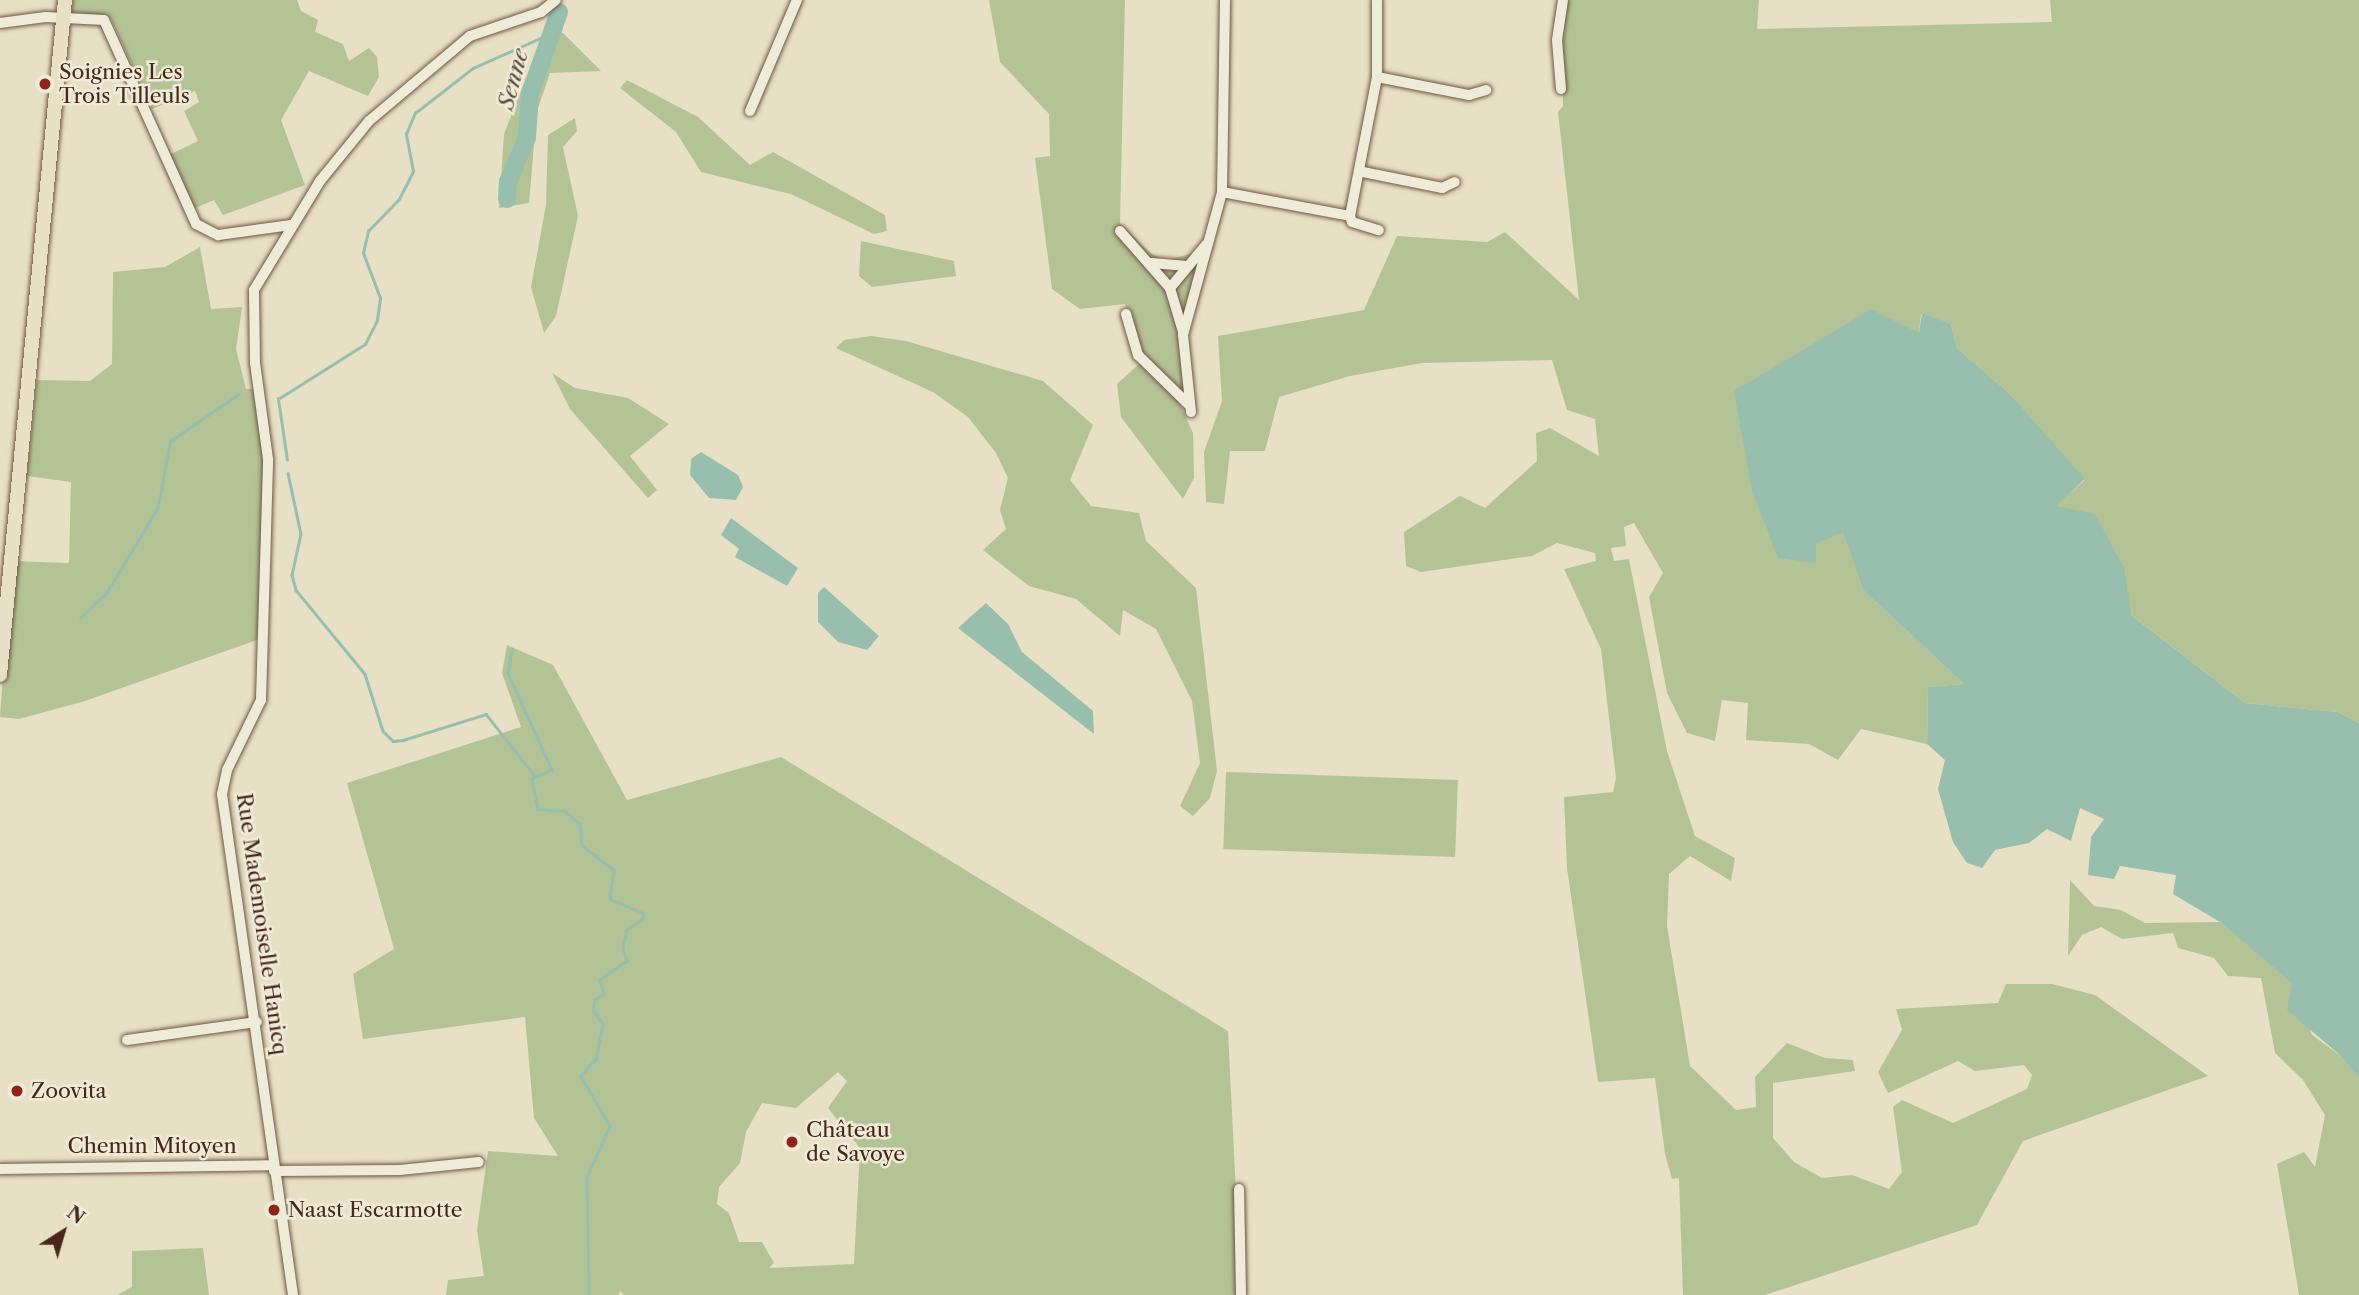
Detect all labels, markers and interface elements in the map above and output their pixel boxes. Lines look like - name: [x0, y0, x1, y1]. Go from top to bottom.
- water label: Senne: [492, 46, 534, 112]
- place label: Soignies Les Trois Tilleuls: [59, 59, 190, 109]
- marker: Soignies Les Trois Tilleuls: [37, 76, 53, 92]
- street label: Rue Mademoiselle Hanicq: [231, 792, 293, 1056]
- place label: Zoovita: [31, 1078, 107, 1104]
- marker: Zoovita: [9, 1083, 25, 1099]
- place label: Château de Savoye: [806, 1117, 905, 1167]
- street label: Chemin Mitoyen: [67, 1133, 237, 1159]
- marker: Château de Savoye: [784, 1134, 800, 1150]
- north arrow: [28, 1197, 98, 1267]
- place label: Naast Escarmotte: [288, 1197, 463, 1223]
- text: N: [62, 1201, 89, 1229]
- marker: Naast Escarmotte: [266, 1202, 282, 1218]

